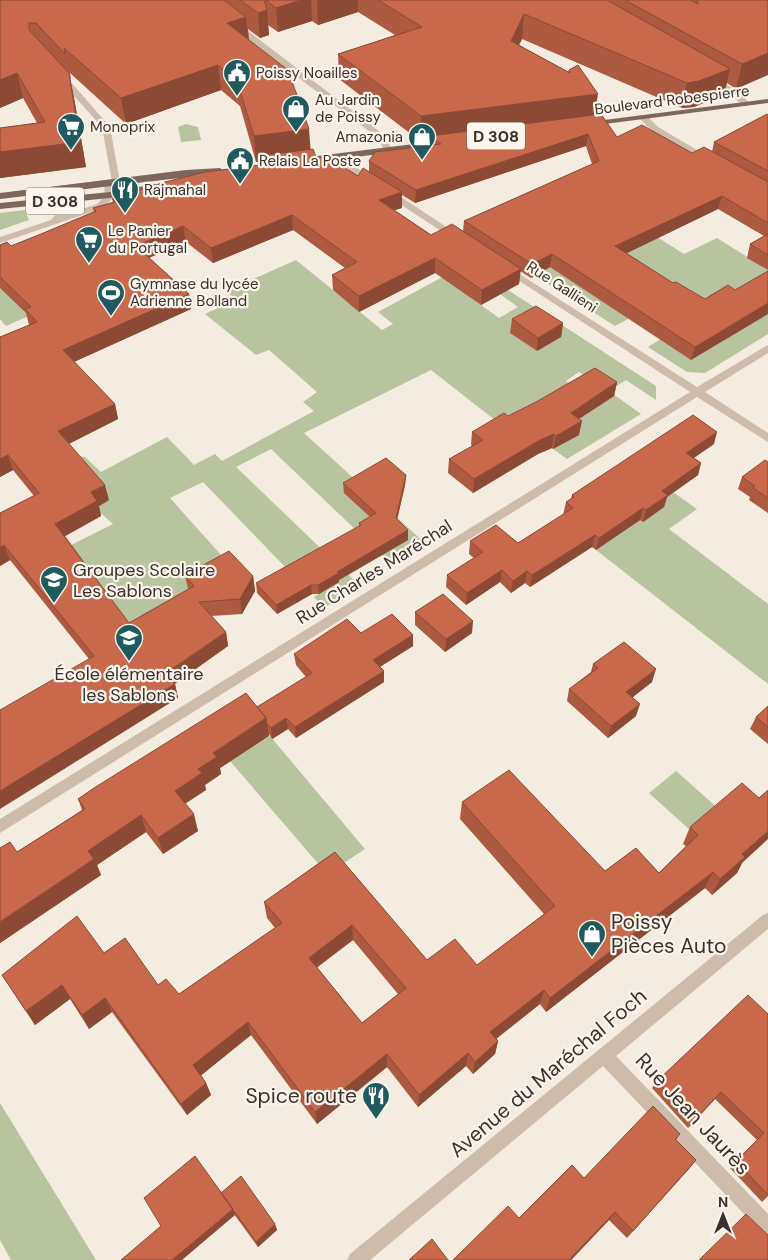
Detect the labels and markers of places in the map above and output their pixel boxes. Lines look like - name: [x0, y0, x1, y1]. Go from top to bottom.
- public building icon: Poissy Noailles: [222, 58, 252, 97]
- place label: Poissy Noailles: [256, 63, 358, 83]
- place label: Au Jardin de Poissy: [315, 90, 381, 127]
- shop icon: Au Jardin de Poissy: [281, 94, 311, 133]
- supermarket icon: Monoprix: [56, 112, 86, 151]
- place label: Monoprix: [90, 117, 156, 137]
- shop icon: Amazonia: [407, 122, 437, 161]
- place label: Amazonia: [335, 127, 403, 147]
- public building icon: Relais La Poste: [225, 146, 255, 185]
- place label: Relais La Poste: [259, 151, 361, 171]
- restaurant icon: Rajmahal: [110, 175, 140, 214]
- place label: Rajmahal: [144, 180, 206, 200]
- place label: Le Panier du Portugal: [108, 221, 187, 258]
- supermarket icon: Le Panier du Portugal: [74, 225, 104, 264]
- place label: Gymnase du lycée Adrienne Bolland: [130, 274, 258, 311]
- sports icon: Gymnase du lycée Adrienne Bolland: [96, 278, 126, 317]
- place label: Groupes Scolaire Les Sablons: [73, 558, 215, 603]
- school or university icon: Groupes Scolaire Les Sablons: [39, 565, 69, 604]
- school or university icon: École élémentaire les Sablons: [114, 623, 144, 662]
- place label: École élémentaire les Sablons: [55, 662, 203, 707]
- place label: Poissy Pièces Auto: [611, 908, 726, 960]
- shop icon: Poissy Pièces Auto: [577, 919, 607, 958]
- restaurant icon: Spice route: [361, 1081, 391, 1120]
- place label: Spice route: [245, 1082, 357, 1110]

